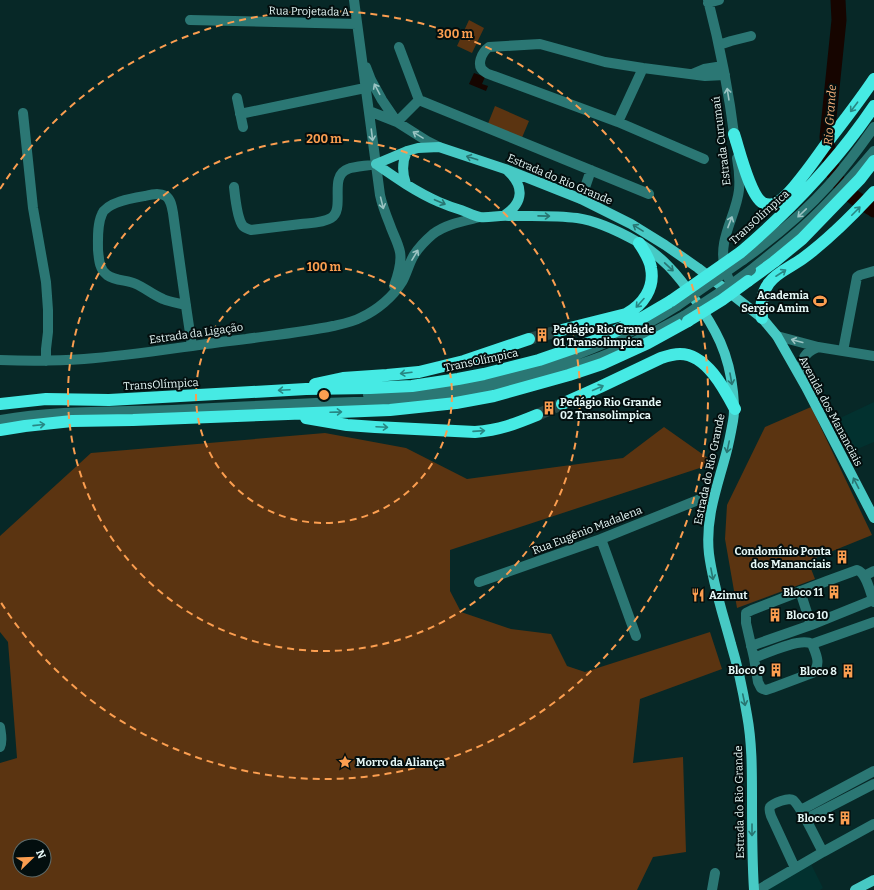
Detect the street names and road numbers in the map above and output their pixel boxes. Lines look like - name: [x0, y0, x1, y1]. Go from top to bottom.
- street label: Rua Projetada A: [269, 4, 350, 19]
- street label: Estrada Curumaú: [710, 96, 733, 186]
- street label: Estrada do Rio Grande: [505, 151, 614, 208]
- street label: TransOlímpica: [727, 187, 792, 247]
- street label: Estrada da Ligação: [148, 320, 244, 347]
- street label: TransOlímpica: [443, 346, 519, 375]
- street label: Avenida dos Mananciais: [796, 354, 865, 468]
- street label: TransOlímpica: [123, 376, 199, 393]
- street label: Estrada do Rio Grande: [691, 412, 728, 526]
- street label: Rua Eugênio Madalena: [530, 504, 644, 557]
- street label: Estrada do Rio Grande: [732, 745, 747, 859]

